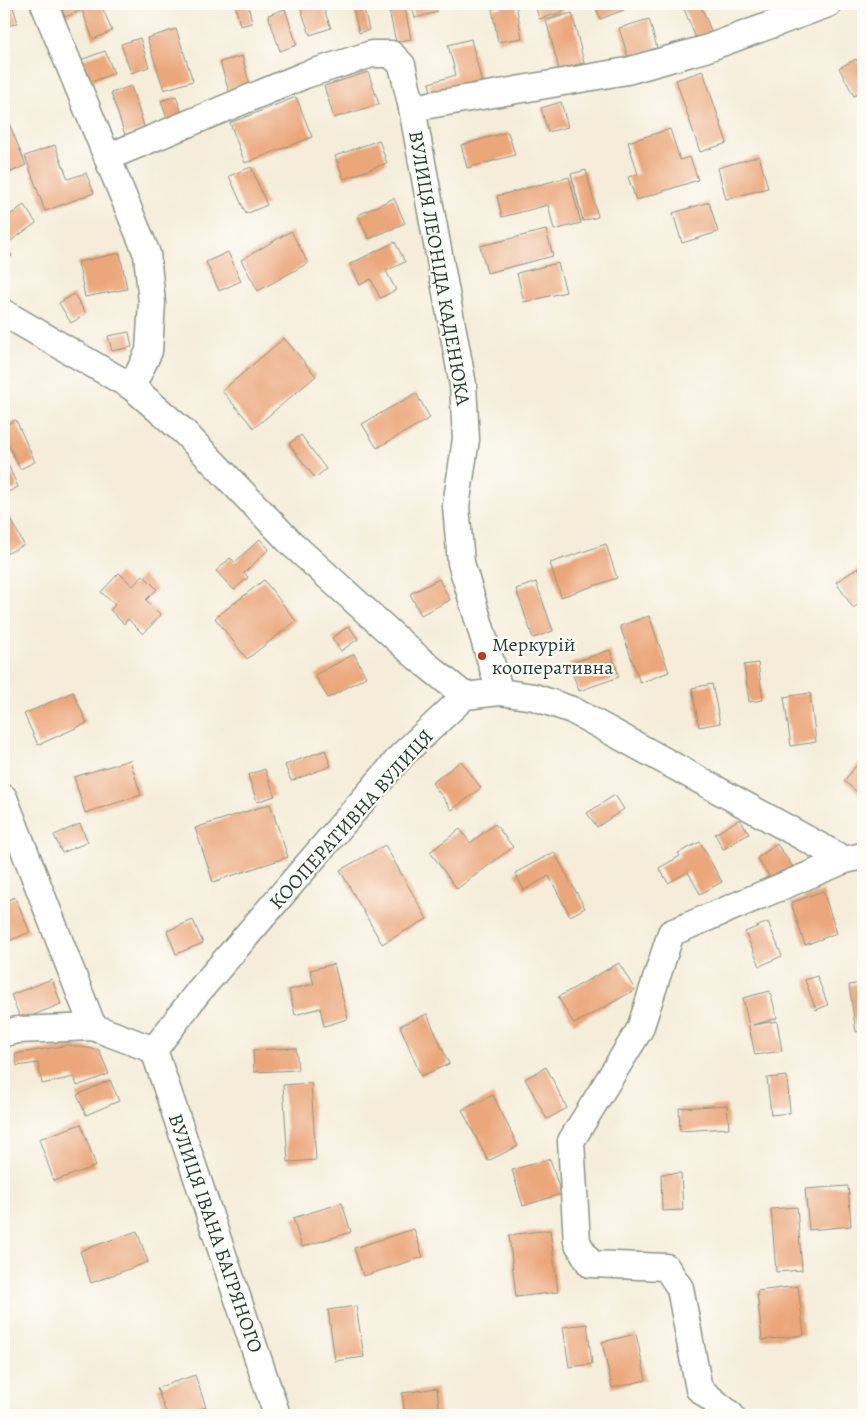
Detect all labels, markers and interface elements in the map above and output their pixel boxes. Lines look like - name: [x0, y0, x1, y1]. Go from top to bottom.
- street label: ВУЛИЦЯ ЛЕОНІДА КАДЕНЮКА: [402, 129, 477, 408]
- place label: Меркурій кооперативна: [492, 631, 614, 681]
- marker: Меркурій кооперативна: [476, 650, 488, 662]
- street label: КООПЕРАТИВНА ВУЛИЦЯ: [263, 724, 440, 915]
- street label: ВУЛИЦЯ ІВАНА БАГРЯНОГО: [162, 1110, 269, 1357]

